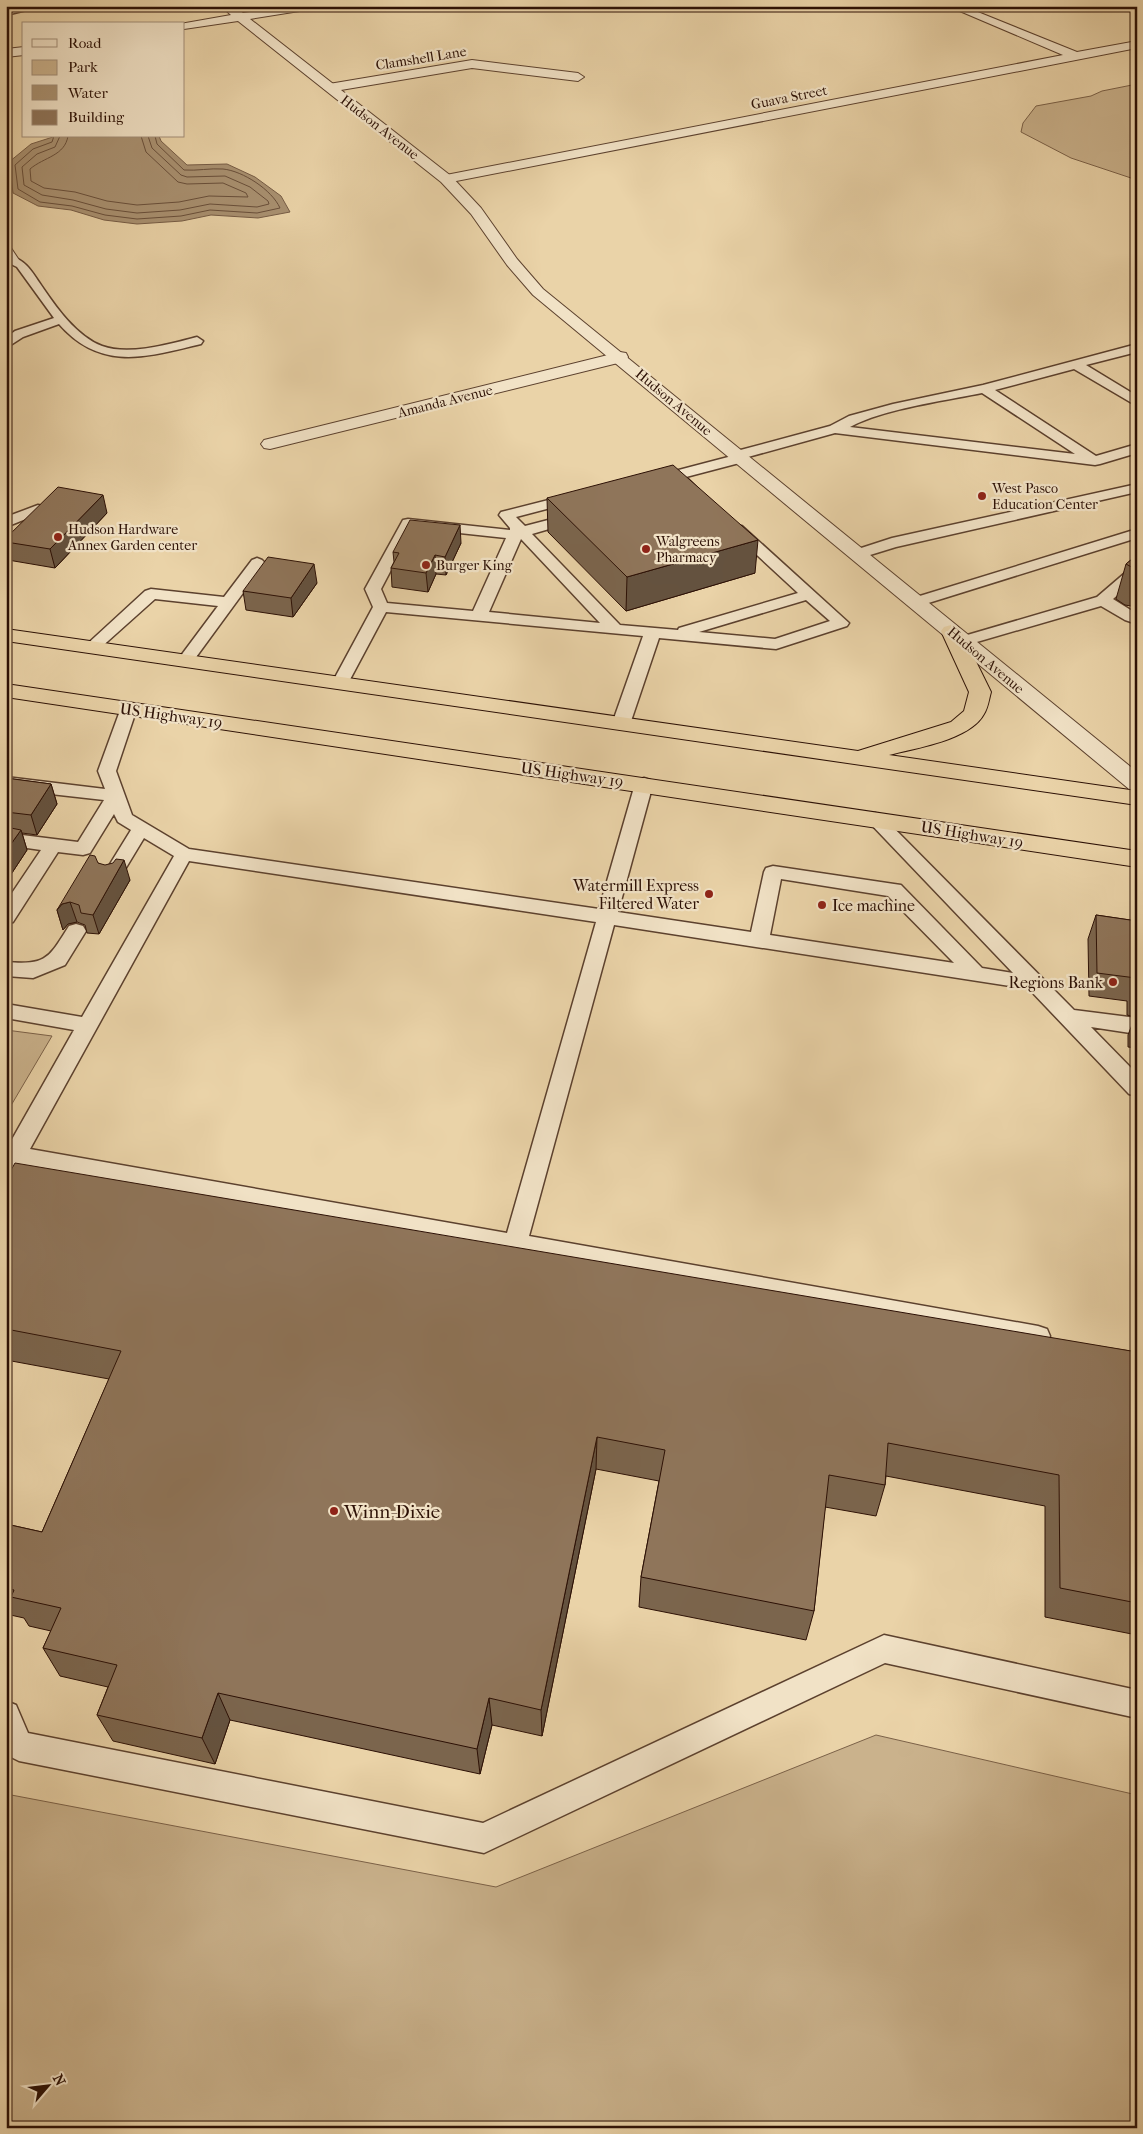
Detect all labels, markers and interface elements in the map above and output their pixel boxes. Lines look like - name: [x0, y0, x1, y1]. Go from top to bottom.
- legend: [22, 22, 185, 138]
- text: Road: [68, 34, 102, 52]
- street label: Clamshell Lane: [374, 43, 468, 74]
- text: Park: [68, 58, 98, 76]
- street label: Guava Street: [750, 82, 829, 113]
- text: Water: [67, 84, 108, 102]
- street label: Hudson Avenue: [337, 91, 422, 163]
- text: Building: [68, 108, 125, 126]
- street label: Hudson Avenue: [632, 365, 716, 439]
- street label: Amanda Avenue: [395, 381, 495, 422]
- place label: West Pasco Education Center: [991, 480, 1098, 513]
- marker: West Pasco Education Center: [976, 490, 988, 502]
- place label: Hudson Hardware Annex Garden center: [67, 521, 197, 554]
- marker: Hudson Hardware Annex Garden center: [52, 531, 64, 543]
- place label: Walgreens Pharmacy: [655, 533, 720, 566]
- marker: Walgreens Pharmacy: [640, 543, 652, 555]
- place label: Burger King: [436, 557, 513, 574]
- marker: Burger King: [420, 559, 432, 571]
- street label: Hudson Avenue: [944, 623, 1028, 697]
- street label: US Highway 19: [118, 699, 224, 732]
- street label: US Highway 19: [519, 758, 625, 791]
- street label: US Highway 19: [919, 817, 1025, 852]
- place label: Watermill Express Filtered Water: [572, 876, 699, 913]
- marker: Watermill Express Filtered Water: [703, 888, 715, 900]
- place label: Ice machine: [832, 896, 915, 915]
- marker: Ice machine: [816, 899, 828, 911]
- place label: Regions Bank: [1008, 973, 1104, 992]
- marker: Regions Bank: [1107, 976, 1119, 988]
- place label: Winn-Dixie: [343, 1501, 440, 1523]
- marker: Winn-Dixie: [328, 1505, 340, 1517]
- north arrow: [22, 2062, 72, 2112]
- text: N: [49, 2071, 69, 2089]

